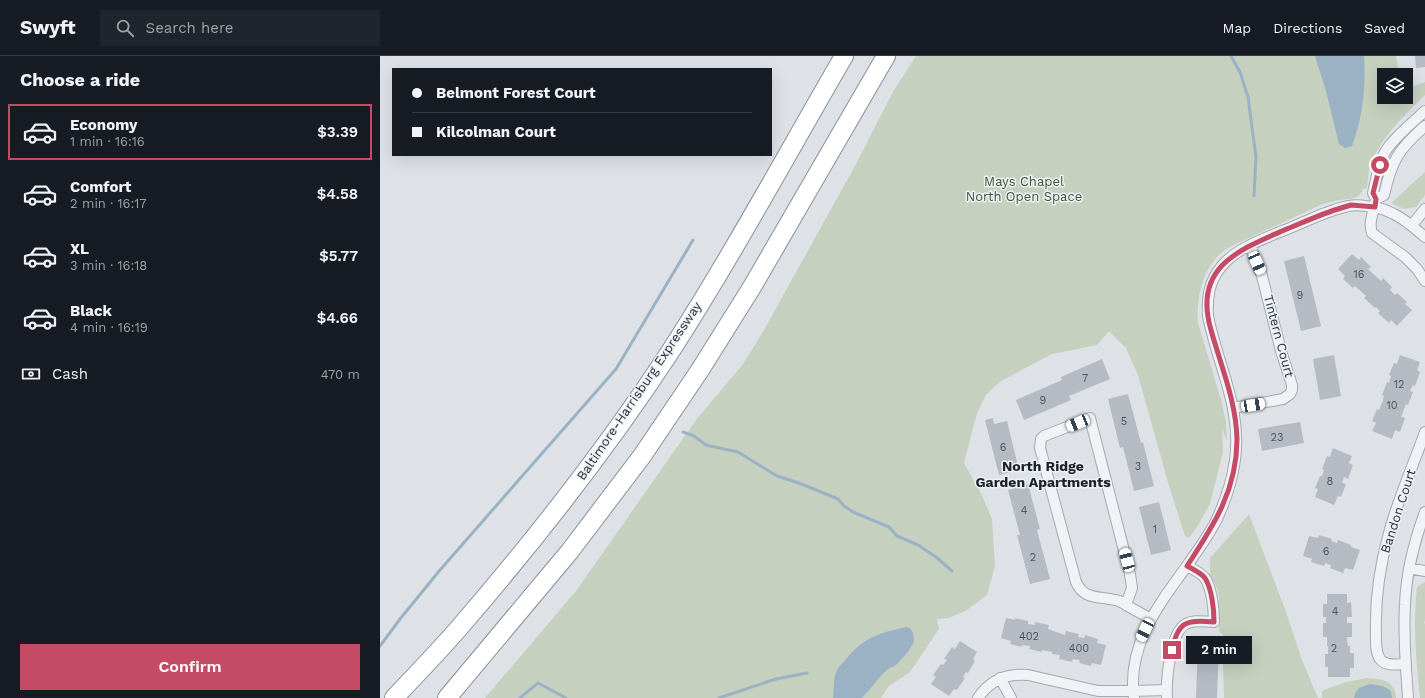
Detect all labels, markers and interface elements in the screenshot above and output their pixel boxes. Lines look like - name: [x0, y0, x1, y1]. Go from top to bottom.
- search box: [100, 10, 380, 46]
- text: Swyft: [20, 16, 76, 39]
- icon: search: [114, 17, 136, 39]
- text: Search here: [146, 19, 234, 37]
- text: Map: [1223, 20, 1251, 36]
- text: Directions: [1273, 20, 1342, 36]
- text: Saved: [1364, 20, 1405, 36]
- map controls: [1377, 68, 1413, 104]
- button: layers: [1377, 68, 1413, 104]
- text: Choose a ride: [20, 69, 140, 90]
- text: Belmont Forest Court: [436, 84, 596, 102]
- icon: car: [22, 114, 58, 150]
- text: Economy: [70, 116, 137, 134]
- text: $3.39: [317, 123, 358, 141]
- text: Kilcolman Court: [436, 123, 556, 141]
- text: 1 min · 16:16: [70, 134, 145, 149]
- route start: [1371, 156, 1389, 174]
- park label: Mays Chapel North Open Space: [966, 174, 1082, 204]
- icon: car: [22, 176, 58, 212]
- text: Comfort: [70, 178, 131, 196]
- text: $4.58: [317, 185, 358, 203]
- text: 2 min · 16:17: [70, 196, 147, 211]
- icon: car: [22, 238, 58, 274]
- text: XL: [70, 240, 89, 258]
- text: $5.77: [319, 247, 358, 265]
- car: [1247, 250, 1267, 276]
- text: 3 min · 16:18: [70, 258, 147, 273]
- house number: 16: [1354, 268, 1365, 281]
- house number: 9: [1297, 289, 1304, 302]
- street label: Tintern Court: [1261, 293, 1297, 379]
- street label: Baltimore-Harrisburg Expressway: [574, 299, 705, 483]
- icon: car: [22, 300, 58, 336]
- text: Black: [70, 302, 112, 320]
- text: $4.66: [317, 309, 358, 327]
- text: 4 min · 16:19: [70, 320, 148, 335]
- icon: cash: [20, 363, 42, 385]
- text: Cash: [52, 365, 88, 383]
- text: 470 m: [321, 367, 360, 382]
- house number: 7: [1082, 372, 1088, 385]
- house number: 12: [1394, 378, 1404, 391]
- house number: 9: [1040, 394, 1047, 407]
- car: [1240, 397, 1266, 413]
- house number: 10: [1386, 399, 1398, 412]
- car: [1065, 413, 1091, 433]
- house number: 5: [1121, 415, 1127, 428]
- house number: 23: [1271, 431, 1283, 444]
- house number: 6: [1000, 441, 1007, 454]
- district label: North Ridge Garden Apartments: [975, 458, 1111, 490]
- house number: 3: [1135, 460, 1141, 473]
- street label: Bandon Court: [1377, 467, 1419, 555]
- house number: 8: [1327, 475, 1334, 488]
- house number: 4: [1021, 504, 1028, 517]
- house number: 1: [1153, 523, 1157, 536]
- house number: 6: [1323, 545, 1330, 558]
- car: [1118, 547, 1136, 573]
- house number: 2: [1030, 551, 1036, 564]
- house number: 4: [1332, 605, 1339, 618]
- car: [1134, 617, 1156, 643]
- house number: 402: [1019, 630, 1039, 643]
- callout: 2 min: [1186, 636, 1252, 664]
- route end: [1163, 641, 1181, 659]
- house number: 400: [1069, 642, 1089, 655]
- text: 2 min: [1201, 642, 1237, 657]
- house number: 2: [1331, 642, 1337, 655]
- button: Confirm: [20, 644, 360, 690]

